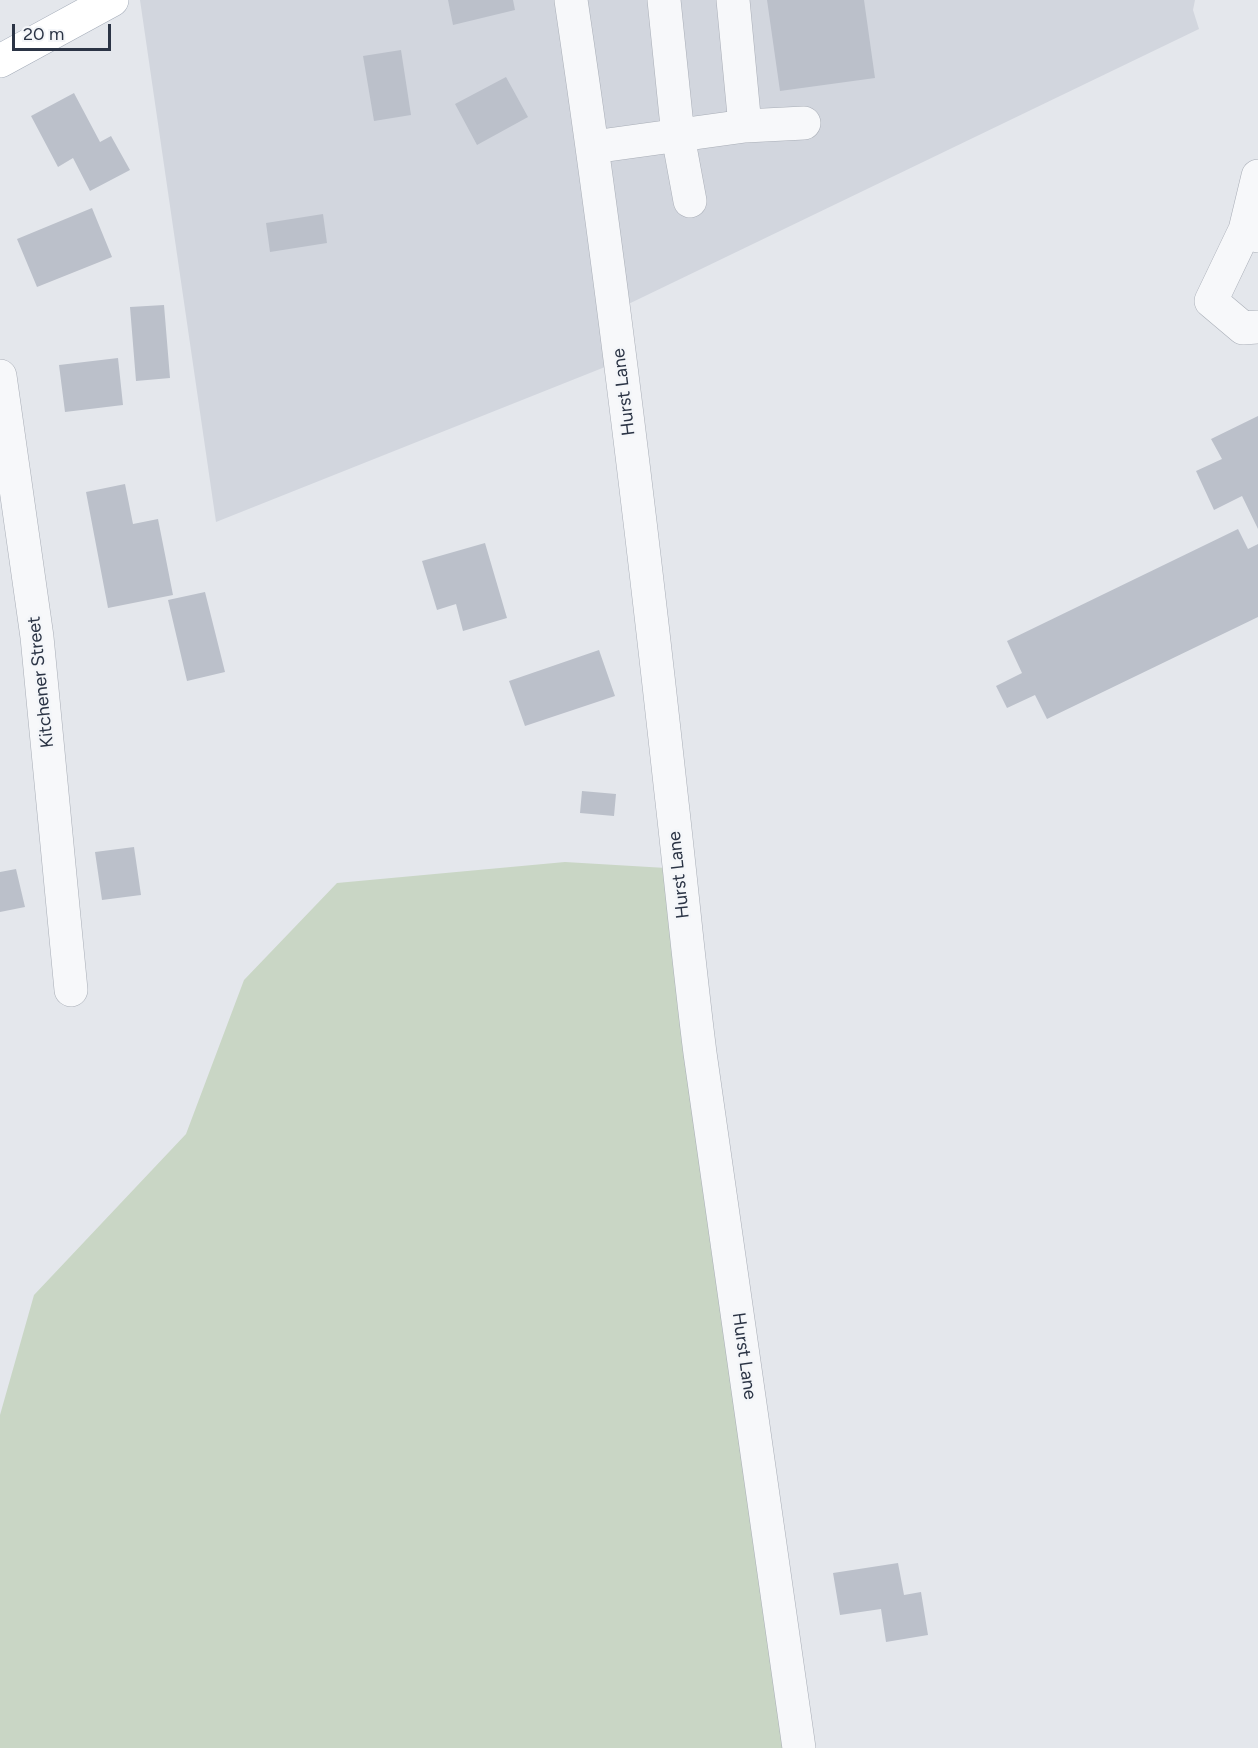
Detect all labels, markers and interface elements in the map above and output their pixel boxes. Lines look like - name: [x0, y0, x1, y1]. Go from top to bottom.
- scale bar: [15, 12, 114, 50]
- text: 20 m: [23, 23, 64, 45]
- street label: Hurst Lane: [608, 347, 640, 437]
- street label: Kitchener Street: [23, 615, 59, 749]
- street label: Hurst Lane: [664, 830, 694, 920]
- street label: Hurst Lane: [727, 1311, 761, 1401]

